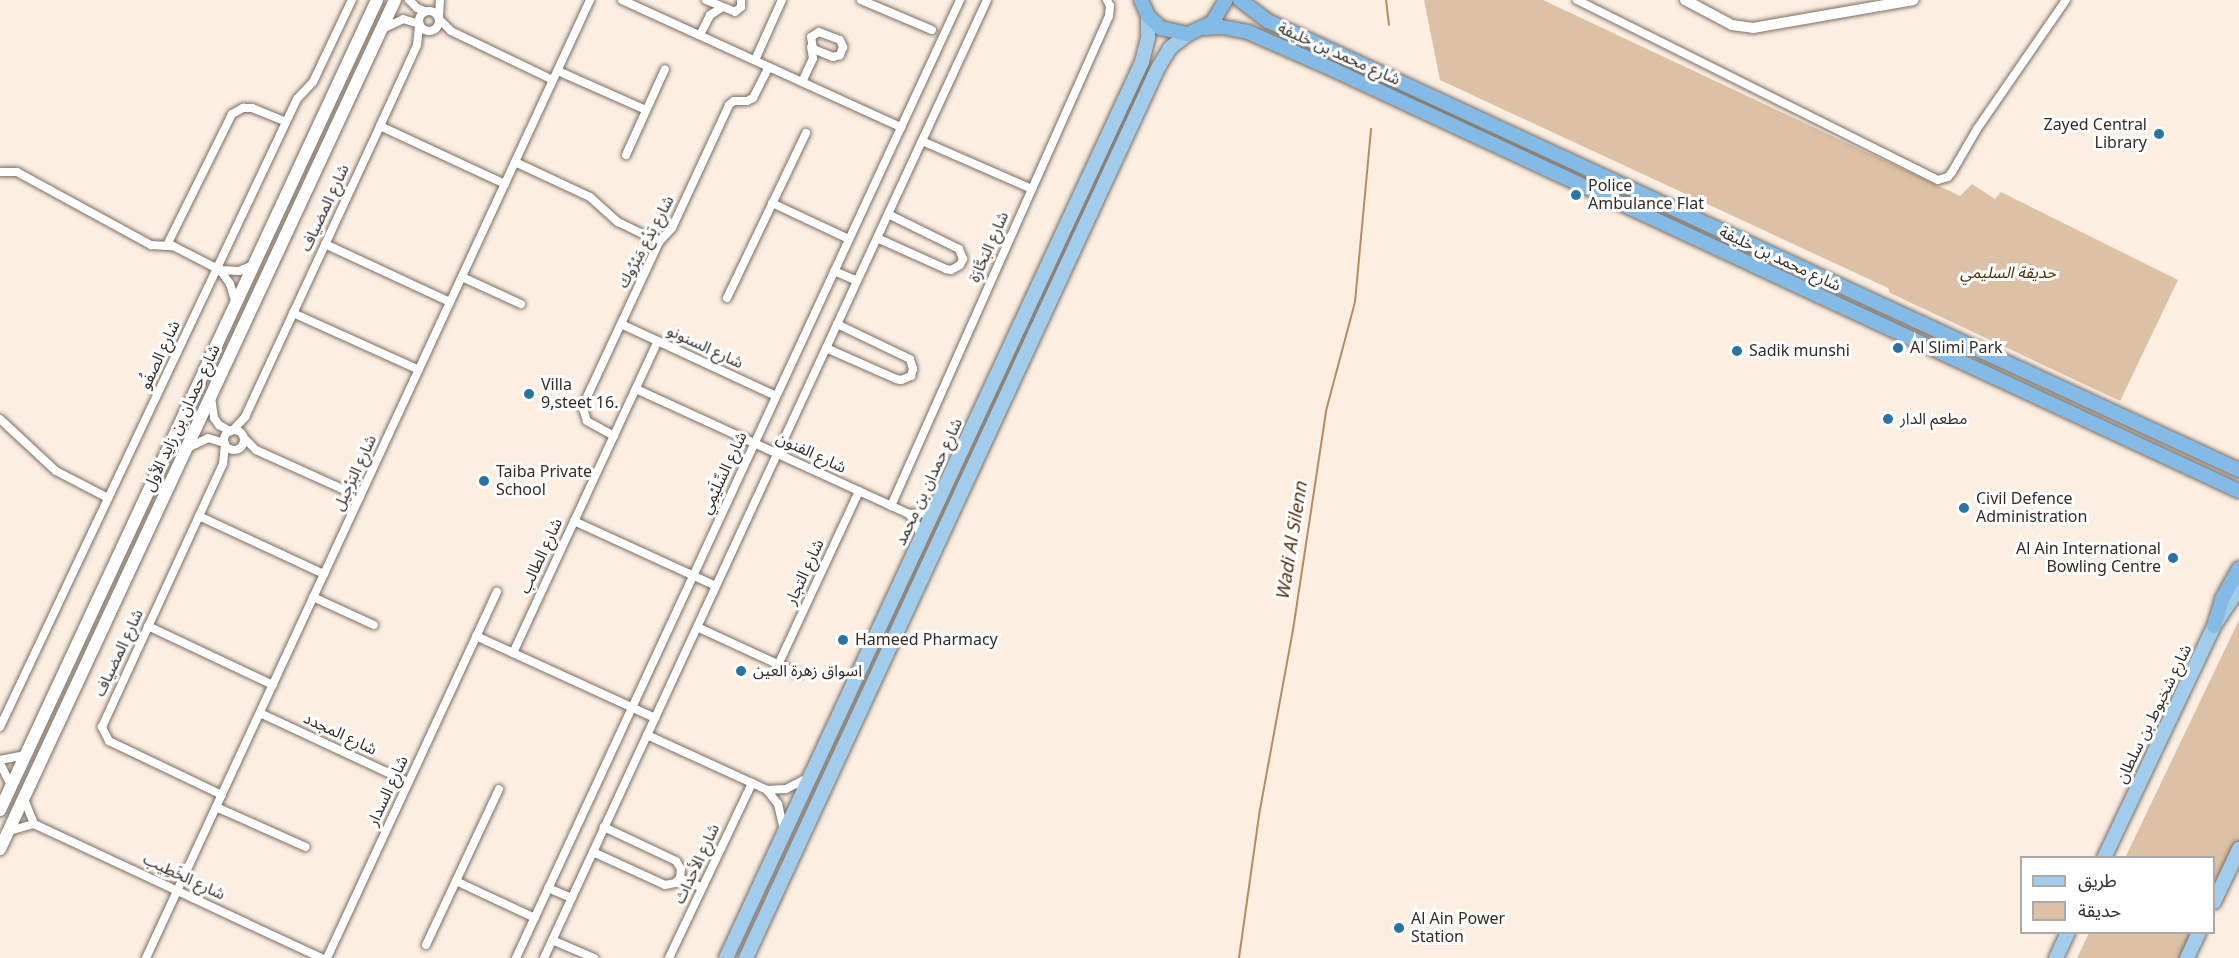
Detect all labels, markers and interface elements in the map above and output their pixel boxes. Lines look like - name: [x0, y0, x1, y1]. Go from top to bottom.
- street label: شارع محمد بن خليفة: [1275, 18, 1403, 90]
- place label: Zayed Central Library: [2043, 115, 2147, 153]
- marker: Zayed Central Library: [2152, 127, 2166, 141]
- street label: شارع المضياف: [296, 161, 354, 255]
- place label: Police Ambulance Flat: [1588, 176, 1704, 214]
- marker: Police Ambulance Flat: [1569, 188, 1583, 202]
- street label: شارع بَدْع مَبْرُوك: [614, 192, 678, 292]
- street label: شارع البَحَّارَة: [965, 209, 1013, 285]
- street label: شارع محمد بن خليفة: [1716, 222, 1844, 296]
- park label: حديقة السليمي: [1960, 263, 2056, 283]
- street label: شارع الصفُو: [136, 317, 184, 393]
- street label: شارع السنونو: [664, 321, 746, 373]
- place label: Al Slimi Park: [1910, 338, 2003, 358]
- place label: Sadik munshi: [1749, 341, 1850, 361]
- marker: Al Slimi Park: [1891, 341, 1905, 355]
- street label: شارع حمدان بن زايد الأول: [140, 342, 224, 494]
- marker: Sadik munshi: [1730, 344, 1744, 358]
- place label: Villa 9,steet 16.: [541, 375, 618, 413]
- marker: Villa 9,steet 16.: [522, 387, 536, 401]
- place label: مطعم الدار: [1900, 409, 1967, 429]
- marker: مطعم الدار: [1881, 412, 1895, 426]
- street label: شارع حمدان بن محمد: [891, 415, 967, 549]
- street label: شارع الفنون: [773, 428, 849, 478]
- street label: شارع السِّلَيْمِي: [697, 429, 751, 517]
- street label: شارع البَرْجِيل: [329, 432, 381, 514]
- place label: Taiba Private School: [496, 462, 592, 500]
- marker: Taiba Private School: [477, 474, 491, 488]
- water label: Wadi Al Silenn: [1272, 480, 1312, 602]
- place label: Civil Defence Administration: [1976, 489, 2087, 527]
- marker: Civil Defence Administration: [1957, 501, 1971, 515]
- street label: شارع الطالب: [515, 515, 567, 597]
- street label: شارع التجار: [782, 536, 828, 608]
- place label: Al Ain International Bowling Centre: [2016, 539, 2161, 577]
- marker: Al Ain International Bowling Centre: [2166, 551, 2180, 565]
- street label: شارع المضياف: [90, 606, 148, 700]
- place label: Hameed Pharmacy: [855, 630, 998, 650]
- marker: Hameed Pharmacy: [836, 633, 850, 647]
- street label: شارع شخبوط بن سلطان: [2112, 641, 2196, 787]
- place label: اسواق زهرة العين: [753, 661, 862, 681]
- marker: اسواق زهرة العين: [734, 664, 748, 678]
- street label: شارع المجدد: [300, 709, 380, 759]
- street label: شارع السدار: [363, 753, 413, 829]
- street label: شارع الأحداث: [670, 821, 724, 907]
- street label: شارع الخَطِيب: [140, 850, 228, 904]
- legend: [2020, 856, 2215, 934]
- text: طريق: [2078, 862, 2117, 900]
- text: حديقة: [2078, 892, 2121, 930]
- place label: Al Ain Power Station: [1411, 909, 1505, 947]
- marker: Al Ain Power Station: [1392, 921, 1406, 935]

